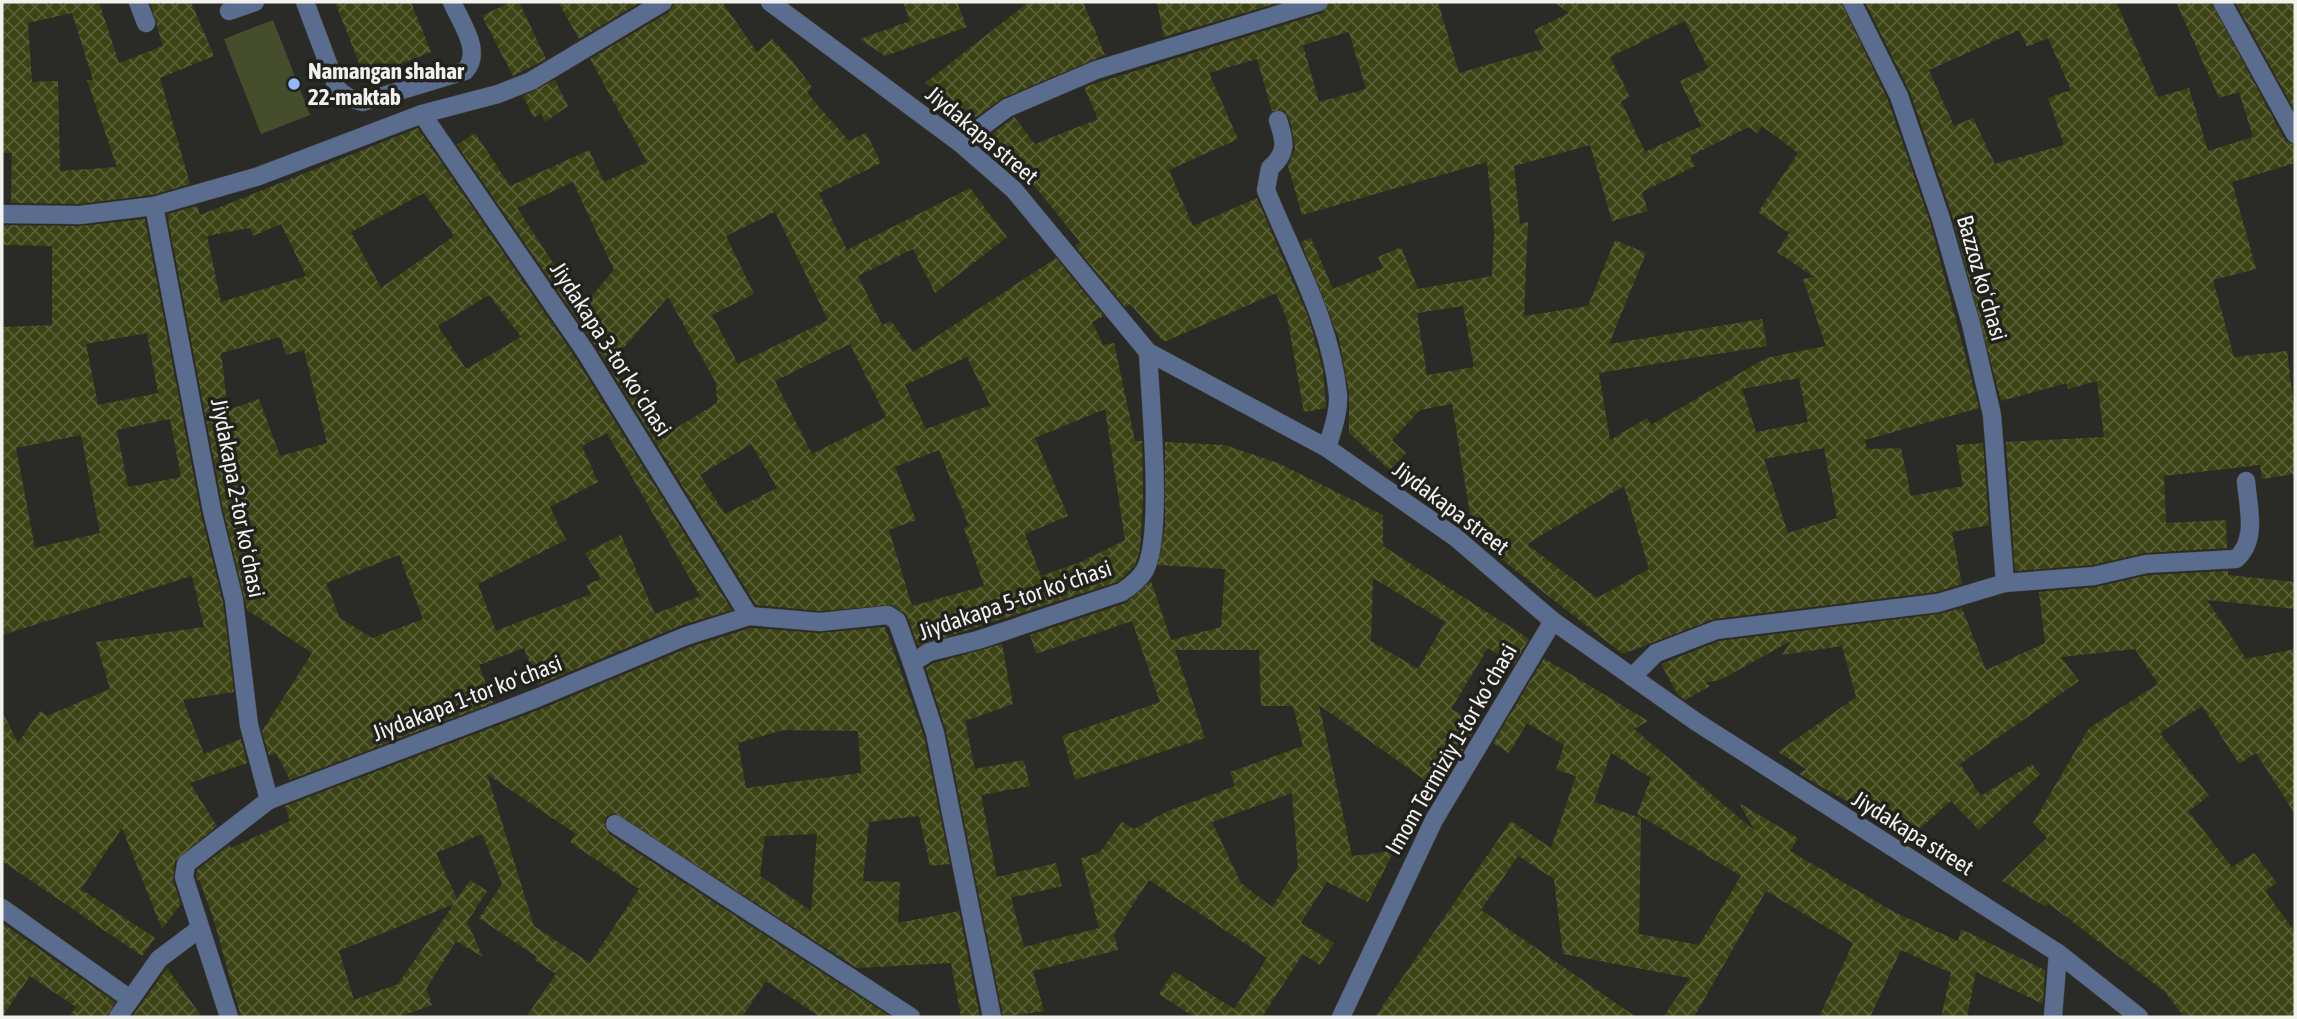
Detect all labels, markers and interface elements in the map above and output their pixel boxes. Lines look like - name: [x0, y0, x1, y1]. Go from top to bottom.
- place label: Namangan shahar 22-maktab: [308, 58, 465, 110]
- marker: Namangan shahar 22-maktab: [286, 76, 302, 92]
- street label: Jiydakapa street: [921, 81, 1043, 189]
- street label: Bazzoz koʻchasi: [1952, 212, 2012, 344]
- street label: Jiydakapa 3-tor koʻchasi: [545, 257, 677, 441]
- street label: Jiydakapa 2-tor koʻchasi: [206, 396, 270, 600]
- street label: Jiydakapa street: [1388, 456, 1514, 560]
- street label: Jiydakapa 5-tor koʻchasi: [915, 555, 1115, 645]
- street label: Imom Termiziy 1-tor koʻchasi: [1380, 639, 1522, 859]
- street label: Jiydakapa 1-tor koʻchasi: [369, 650, 565, 746]
- street label: Jiydakapa street: [1848, 785, 1978, 881]

